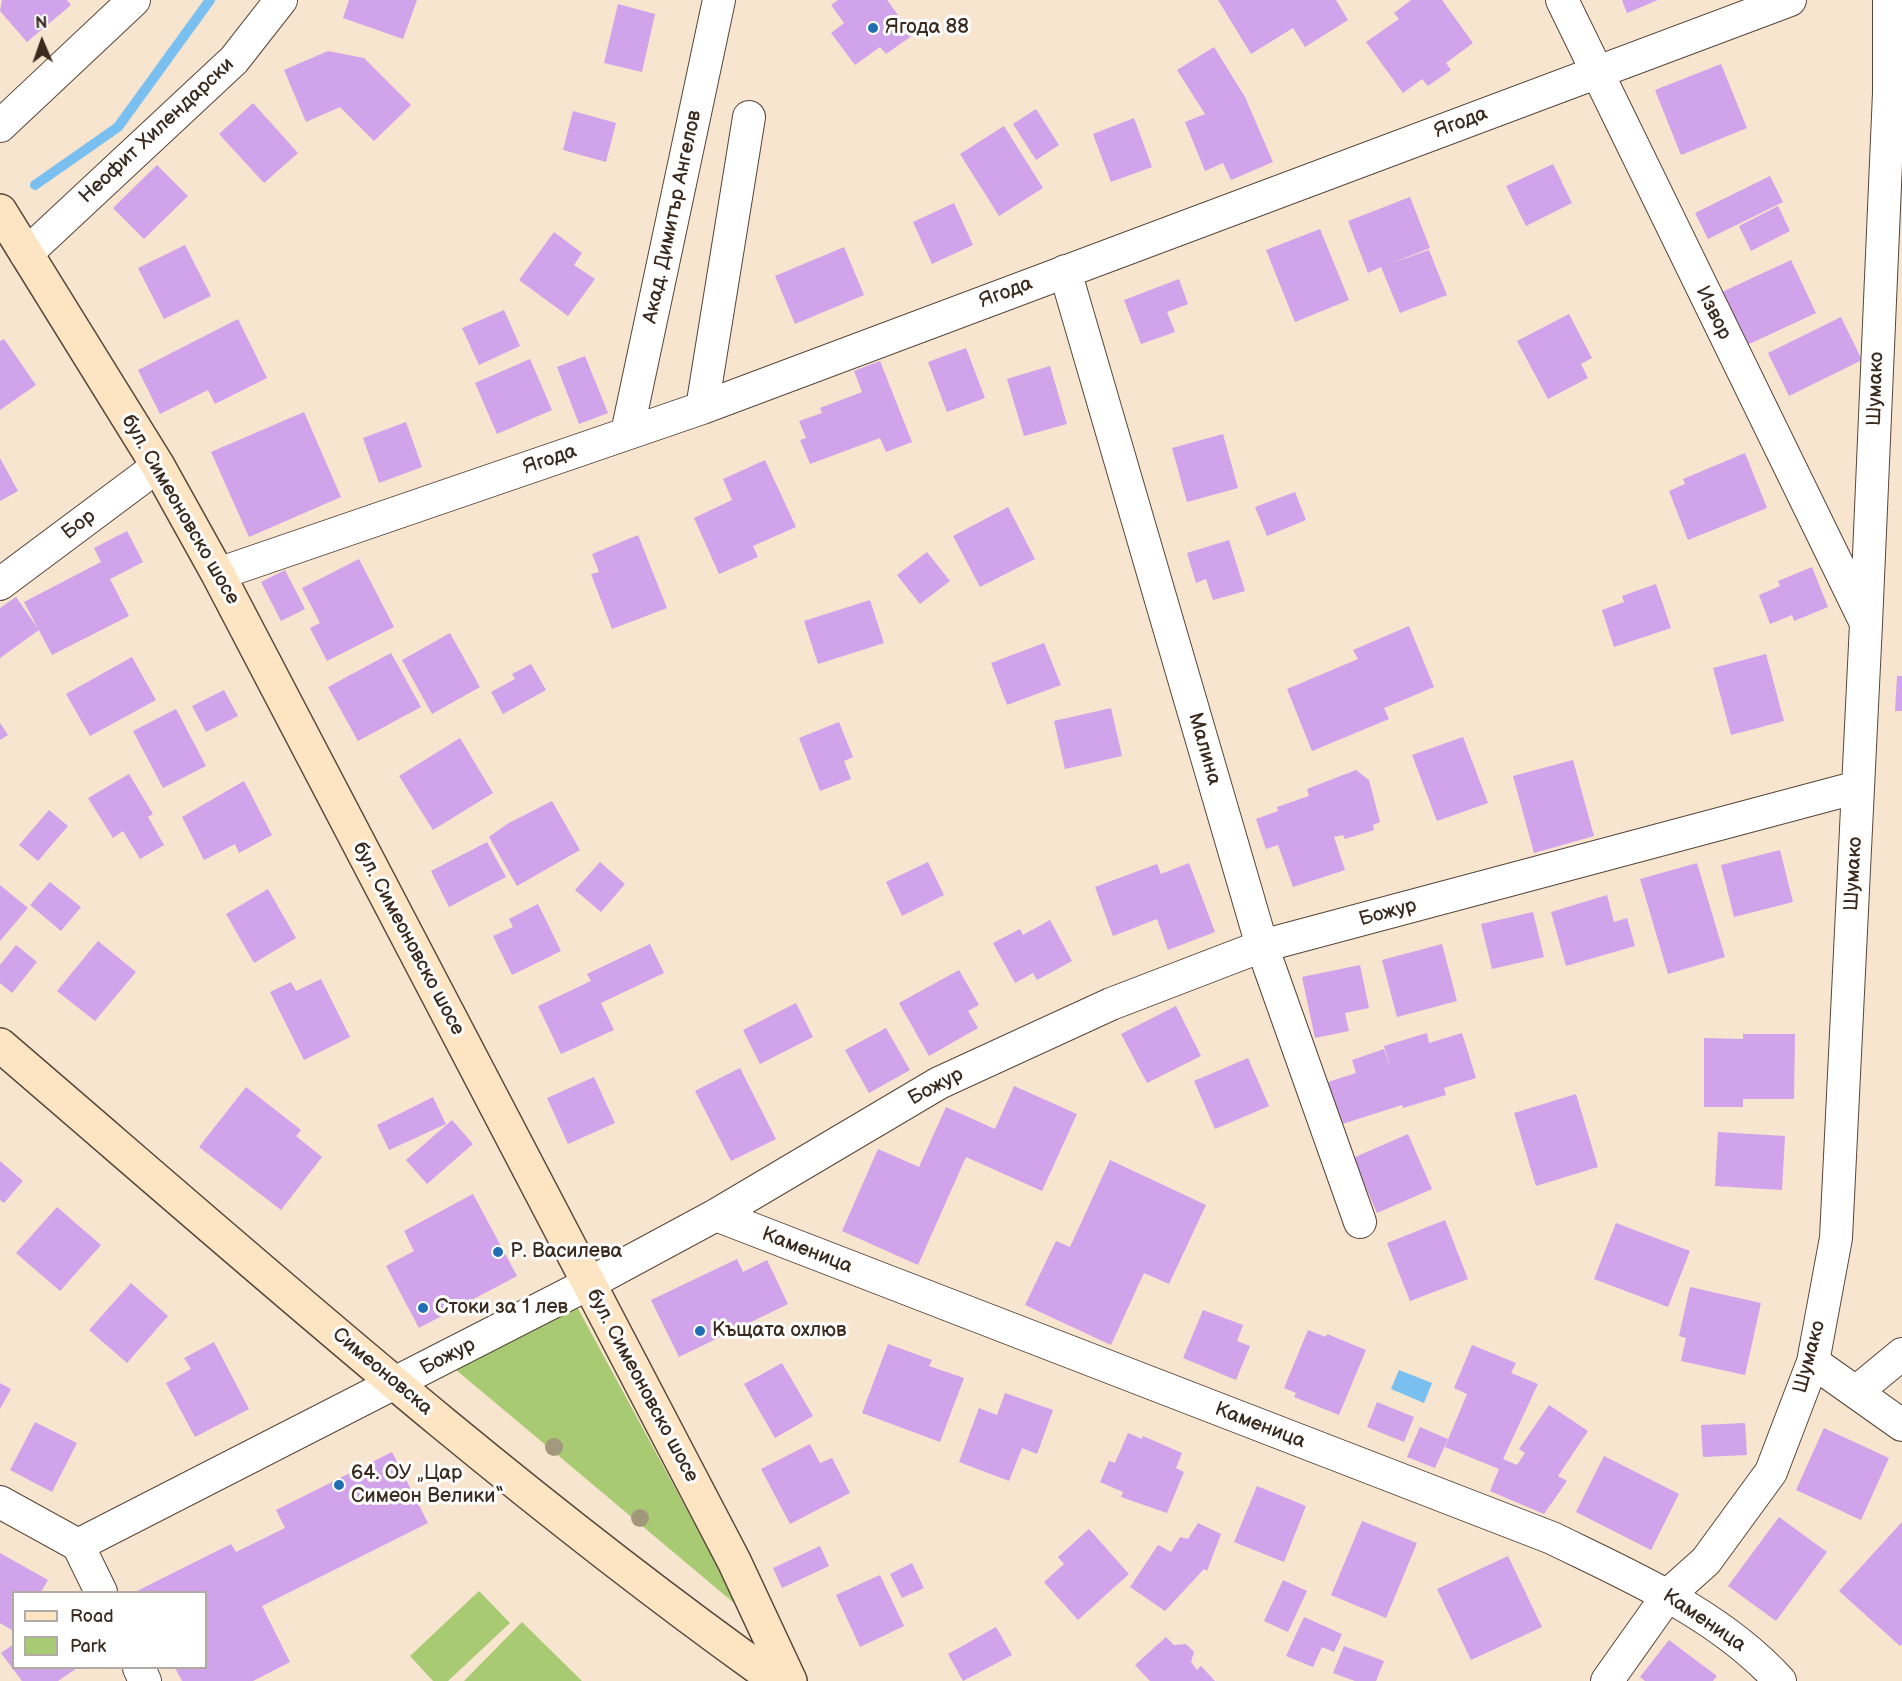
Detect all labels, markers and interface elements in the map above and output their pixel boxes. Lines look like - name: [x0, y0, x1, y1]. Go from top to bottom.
- north arrow: [12, 12, 72, 72]
- text: N: [35, 14, 48, 33]
- place label: Ягода 88: [885, 16, 969, 40]
- marker: Ягода 88: [866, 21, 880, 35]
- street label: Неофит Хилендарски: [75, 53, 239, 209]
- street label: Ягода: [1431, 102, 1491, 144]
- street label: Акад. Димитър Ангелов: [639, 108, 707, 326]
- street label: Ягода: [976, 272, 1036, 314]
- street label: Извор: [1690, 282, 1736, 344]
- street label: Шумако: [1863, 351, 1889, 427]
- street label: бул. Симеоновско шосе: [116, 411, 244, 609]
- street label: Ягода: [520, 440, 580, 480]
- street label: Бор: [58, 505, 100, 545]
- street label: Малина: [1182, 710, 1226, 788]
- street label: Шумако: [1840, 836, 1868, 912]
- street label: бул. Симеоновско шосе: [347, 838, 469, 1040]
- street label: Божур: [1357, 894, 1419, 932]
- street label: Божур: [905, 1063, 967, 1111]
- street label: Каменица: [758, 1223, 856, 1279]
- place label: Р. Василева: [510, 1240, 622, 1264]
- marker: Р. Василева: [491, 1245, 505, 1259]
- street label: бул. Симеоновско шосе: [581, 1285, 703, 1487]
- place label: Стоки за 1 лев: [435, 1296, 568, 1320]
- marker: Стоки за 1 лев: [416, 1301, 430, 1315]
- street label: Шумако: [1789, 1318, 1831, 1396]
- place label: Къщата охлюв: [712, 1319, 846, 1343]
- street label: Симеоновска: [327, 1323, 437, 1421]
- marker: Къщата охлюв: [693, 1324, 707, 1338]
- street label: Божур: [417, 1333, 479, 1381]
- street label: Каменица: [1211, 1398, 1309, 1454]
- place label: 64. ОУ „Цар Симеон Велики“: [351, 1462, 504, 1509]
- marker: 64. ОУ „Цар Симеон Велики“: [332, 1478, 346, 1492]
- street label: Каменица: [1658, 1584, 1750, 1658]
- legend: [12, 1591, 207, 1669]
- text: Road: [70, 1606, 114, 1627]
- text: Park: [70, 1636, 106, 1657]

